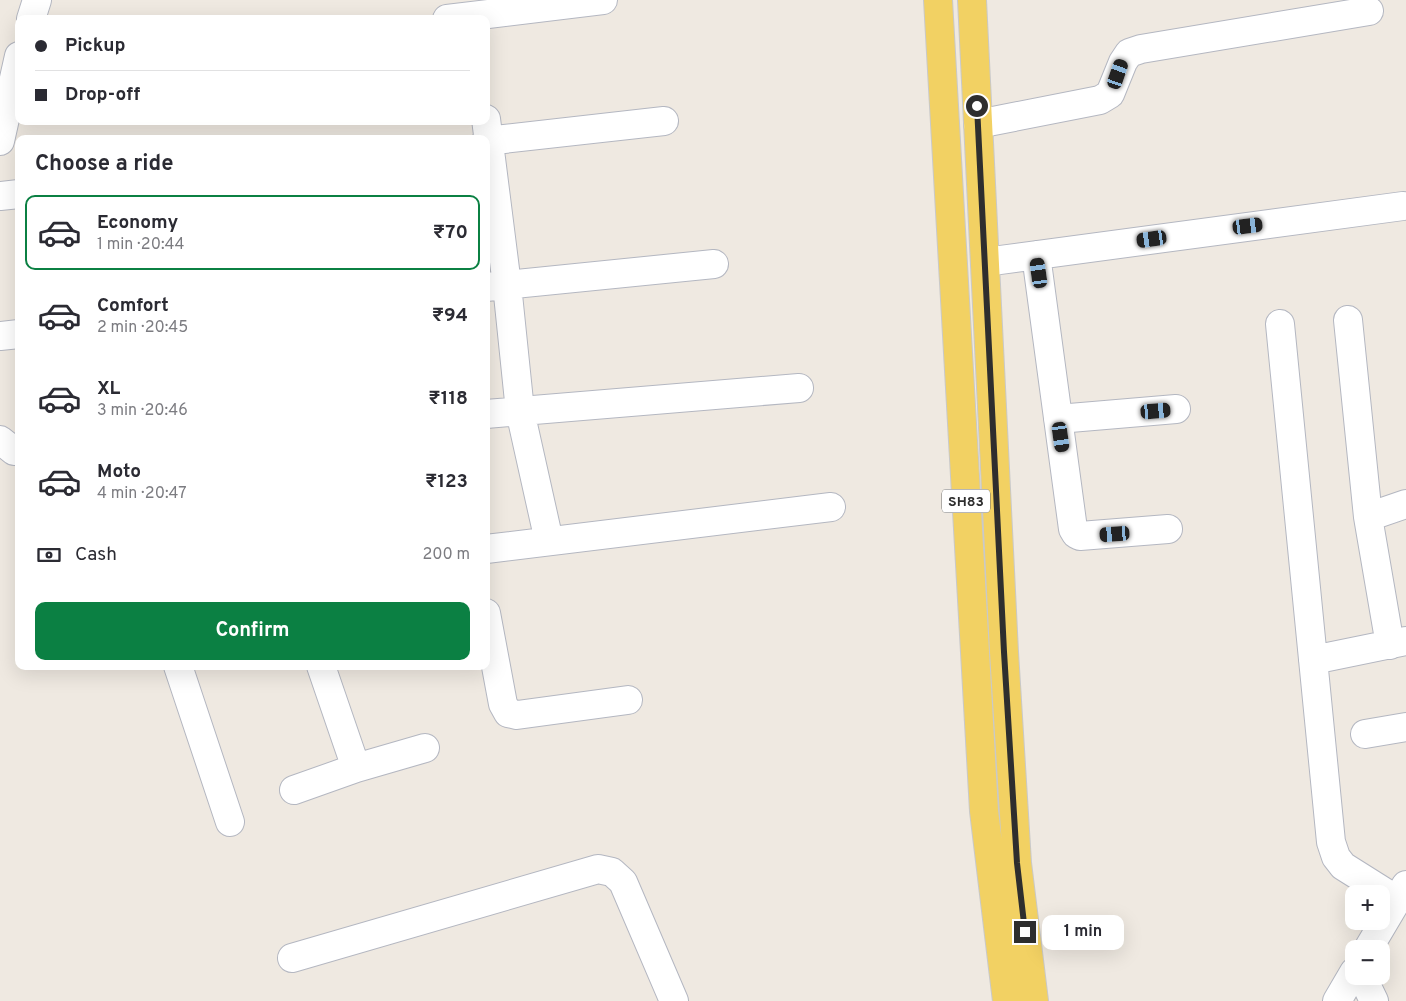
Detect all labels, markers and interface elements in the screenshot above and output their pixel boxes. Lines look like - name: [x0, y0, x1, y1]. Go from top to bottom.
- text: Pickup: [65, 34, 125, 58]
- car: [1106, 57, 1129, 91]
- text: Drop-off: [65, 83, 140, 107]
- route start: [966, 95, 988, 117]
- text: Choose a ride: [35, 151, 173, 178]
- icon: car: [37, 210, 82, 255]
- text: Economy: [97, 211, 178, 235]
- car: [1232, 217, 1263, 235]
- text: ₹70: [433, 221, 468, 245]
- car: [1136, 229, 1167, 249]
- text: 1 min · 20:44: [97, 235, 184, 255]
- car: [1029, 257, 1048, 289]
- icon: car: [37, 293, 82, 338]
- text: Comfort: [97, 294, 169, 318]
- text: ₹94: [432, 304, 468, 328]
- text: 2 min · 20:45: [97, 318, 188, 338]
- icon: car: [37, 376, 82, 421]
- text: XL: [97, 377, 120, 401]
- text: ₹118: [428, 387, 468, 411]
- text: 3 min · 20:46: [97, 401, 188, 421]
- car: [1140, 402, 1171, 420]
- car: [1051, 421, 1070, 453]
- icon: car: [37, 459, 82, 504]
- text: Moto: [97, 460, 141, 484]
- text: ₹123: [425, 470, 468, 494]
- text: 4 min · 20:47: [97, 484, 187, 504]
- road number: SH83: [942, 490, 990, 512]
- car: [1099, 525, 1130, 543]
- icon: cash: [35, 541, 63, 569]
- text: Cash: [75, 543, 117, 567]
- text: 200 m: [422, 545, 470, 565]
- button: Confirm: [35, 602, 470, 660]
- map controls: [1345, 885, 1390, 985]
- button: +: [1345, 885, 1390, 930]
- callout: 1 min: [1042, 914, 1125, 950]
- route end: [1014, 921, 1036, 943]
- text: 1 min: [1064, 922, 1102, 942]
- button: −: [1345, 940, 1390, 985]

